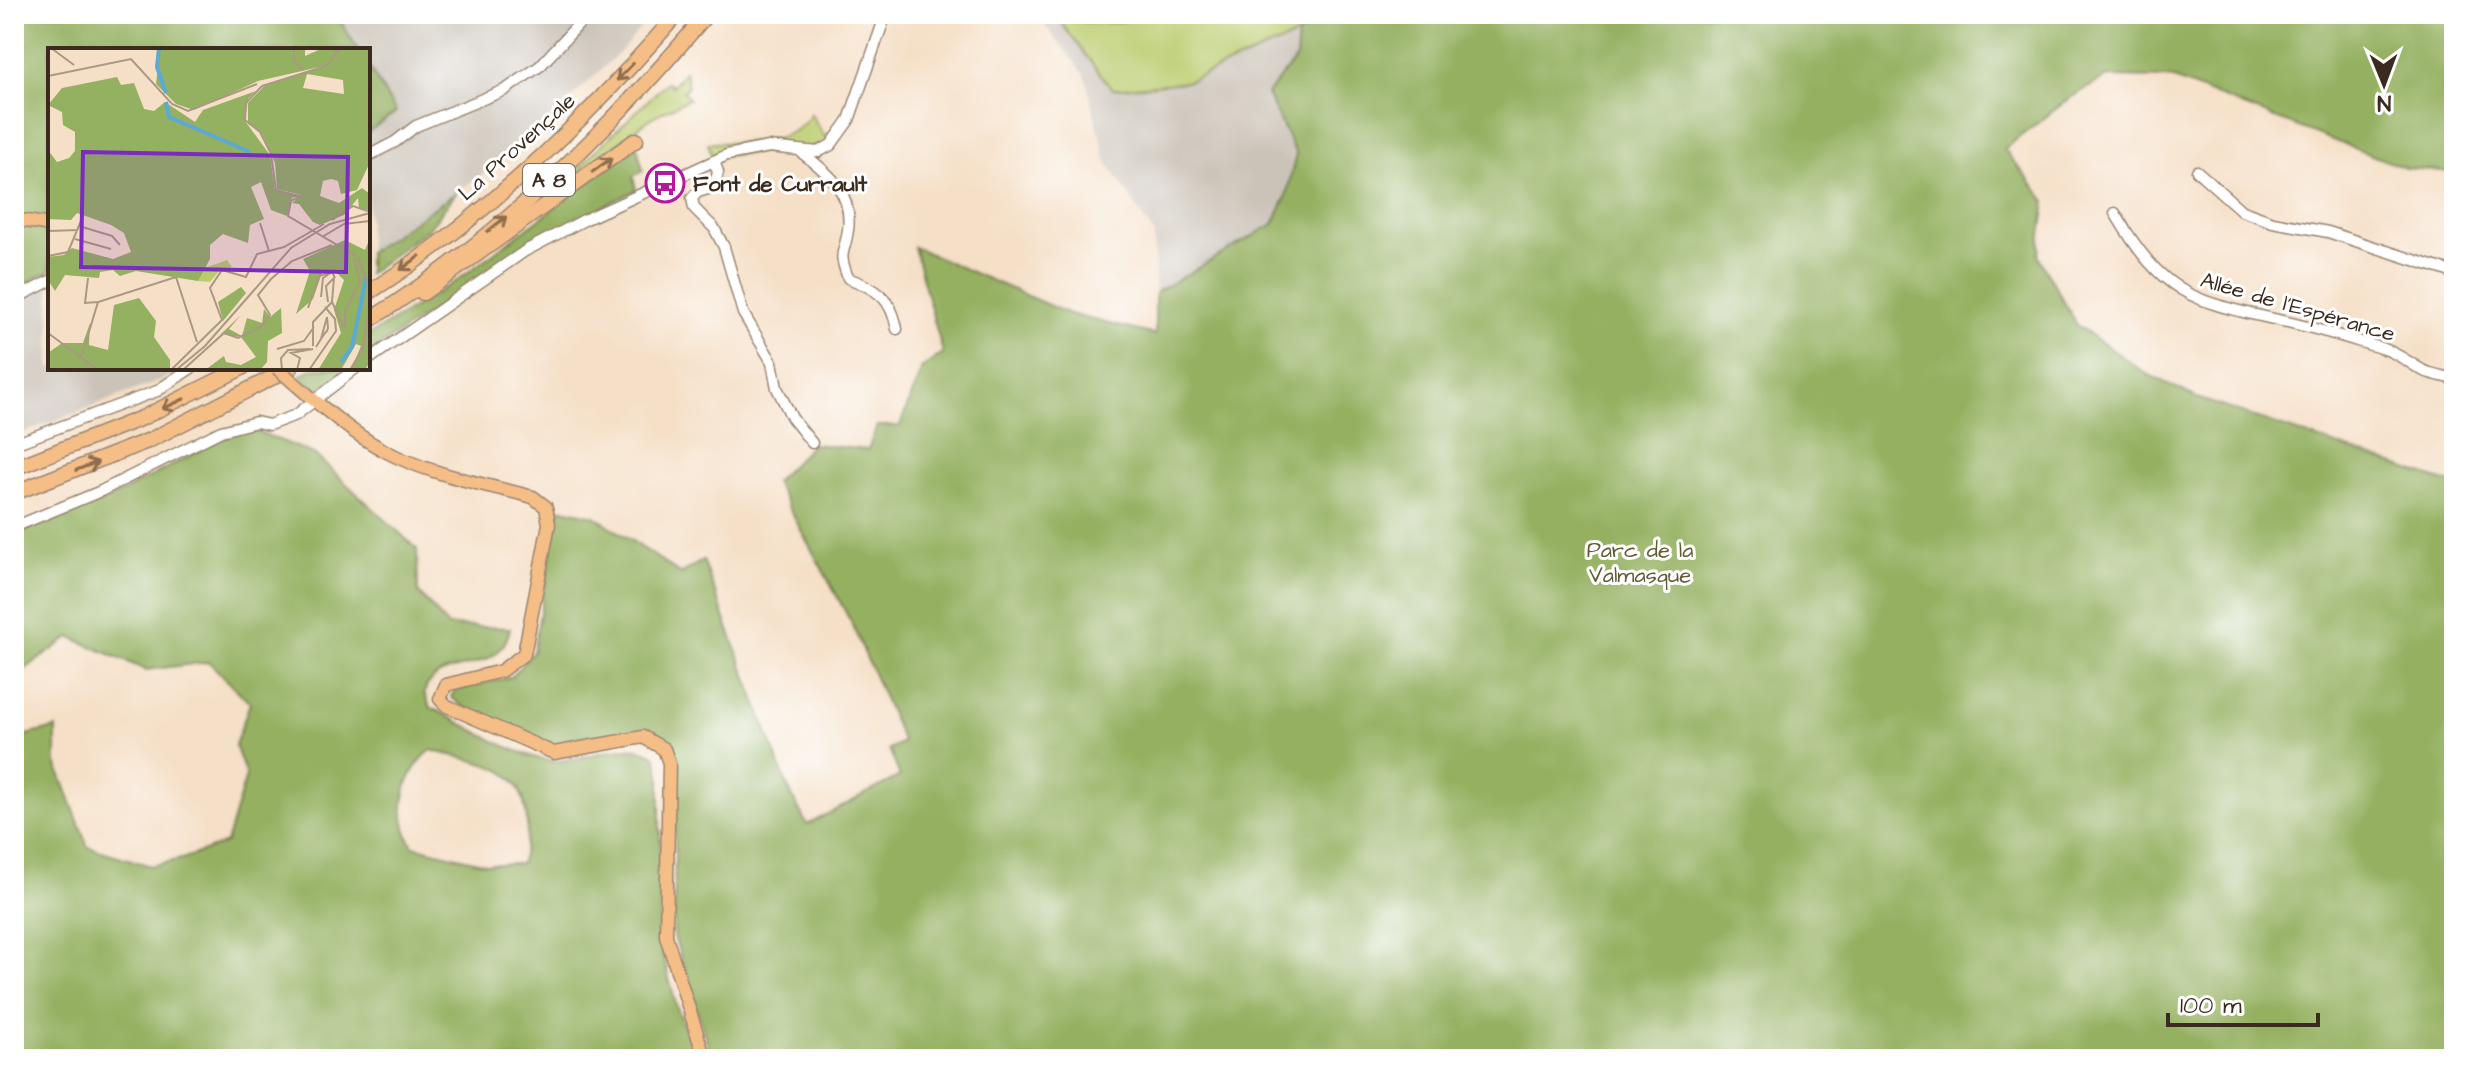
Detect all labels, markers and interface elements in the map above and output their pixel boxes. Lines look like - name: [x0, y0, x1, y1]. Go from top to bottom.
- north arrow: [2344, 44, 2424, 124]
- inset map: [48, 48, 370, 370]
- one-way arrow: [616, 62, 635, 81]
- street label: La Provençale: [451, 86, 583, 208]
- text: N: [2377, 87, 2391, 118]
- one-way arrow: [590, 157, 612, 173]
- bus stop icon: Font de Currault: [644, 162, 686, 204]
- road number: A 8: [523, 164, 575, 196]
- place label: Font de Currault: [693, 169, 868, 200]
- one-way arrow: [487, 215, 508, 233]
- one-way arrow: [400, 255, 422, 272]
- street label: Allée de l'Espérance: [2197, 265, 2399, 350]
- one-way arrow: [161, 397, 186, 412]
- one-way arrow: [74, 458, 99, 472]
- park label: Parc de la Valmasque: [1587, 535, 1693, 591]
- scale bar: [2168, 977, 2318, 1027]
- text: 100 m: [2180, 989, 2242, 1023]

